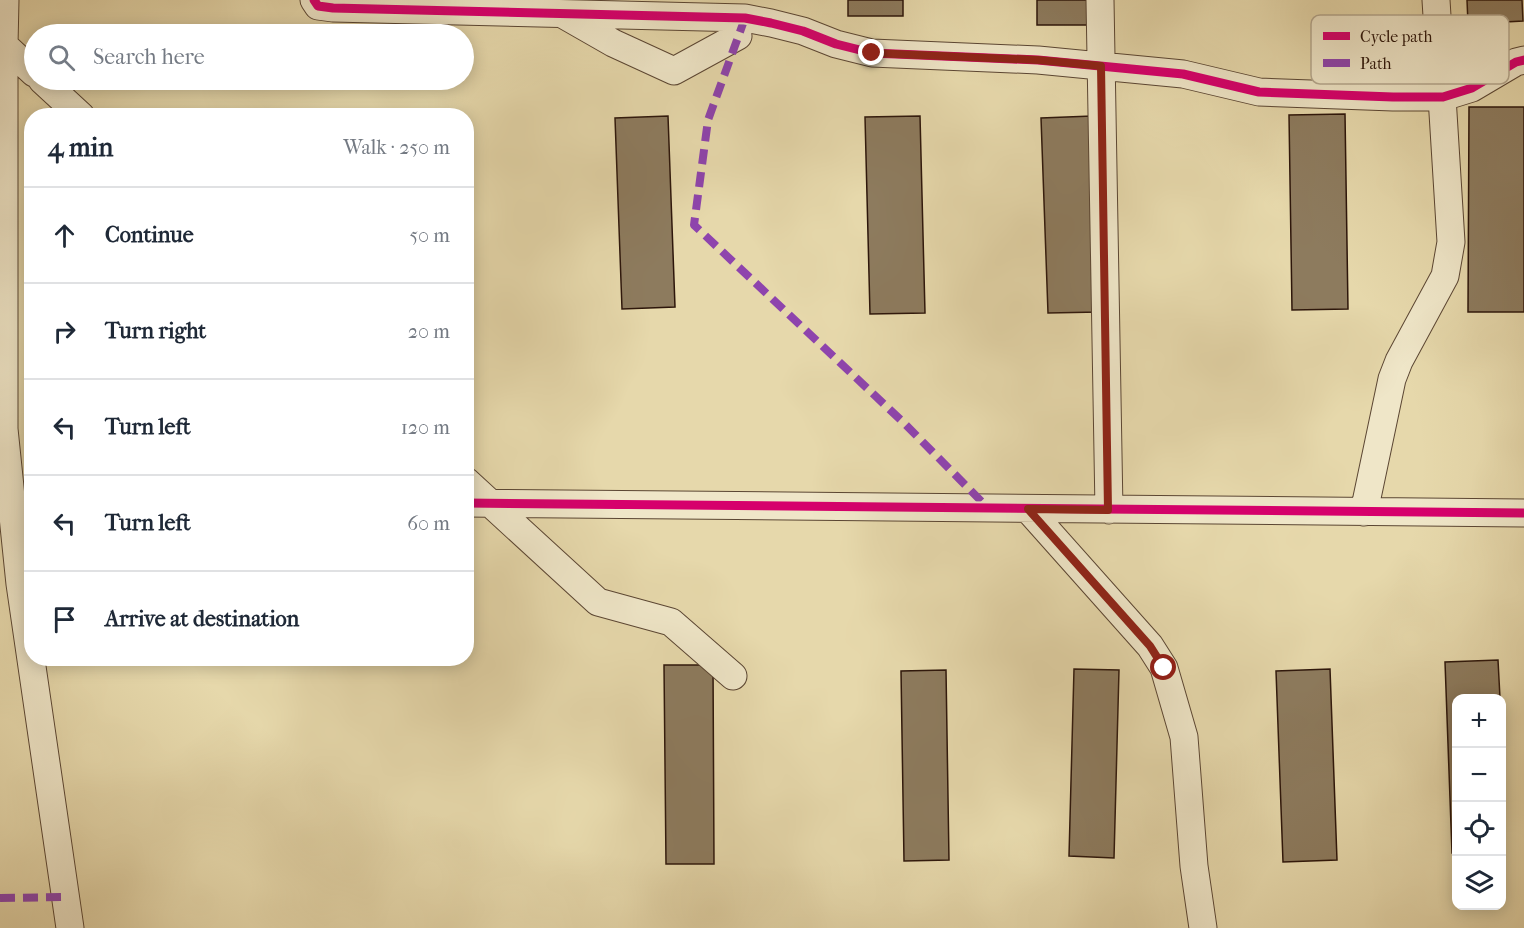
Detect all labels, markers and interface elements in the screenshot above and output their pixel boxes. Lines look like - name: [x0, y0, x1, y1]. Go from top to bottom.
- legend: [1311, 15, 1509, 84]
- search box: [24, 24, 474, 90]
- text: Cycle path: [1360, 27, 1432, 46]
- route end: [858, 39, 884, 65]
- icon: search: [45, 41, 78, 74]
- text: Search here: [93, 44, 205, 70]
- text: Path: [1360, 54, 1392, 73]
- text: 4 min: [48, 132, 113, 163]
- text: Walk · 250 m: [343, 136, 450, 159]
- icon: ahead: [48, 219, 81, 252]
- text: Continue: [105, 222, 194, 248]
- text: 50 m: [409, 224, 450, 247]
- icon: right: [48, 315, 81, 348]
- text: Turn right: [105, 318, 206, 344]
- text: 20 m: [408, 320, 450, 343]
- icon: left: [48, 411, 81, 444]
- text: Turn left: [105, 414, 191, 440]
- text: 120 m: [401, 416, 450, 439]
- icon: left: [48, 507, 81, 540]
- text: Turn left: [105, 510, 191, 536]
- text: 60 m: [407, 512, 450, 535]
- icon: arrive: [48, 603, 81, 636]
- text: Arrive at destination: [105, 606, 299, 632]
- route start: [1150, 654, 1176, 680]
- map controls: [1452, 694, 1506, 910]
- button: +: [1452, 694, 1506, 748]
- button: −: [1452, 748, 1506, 802]
- button: locate: [1452, 802, 1506, 856]
- button: layers: [1452, 856, 1506, 910]

